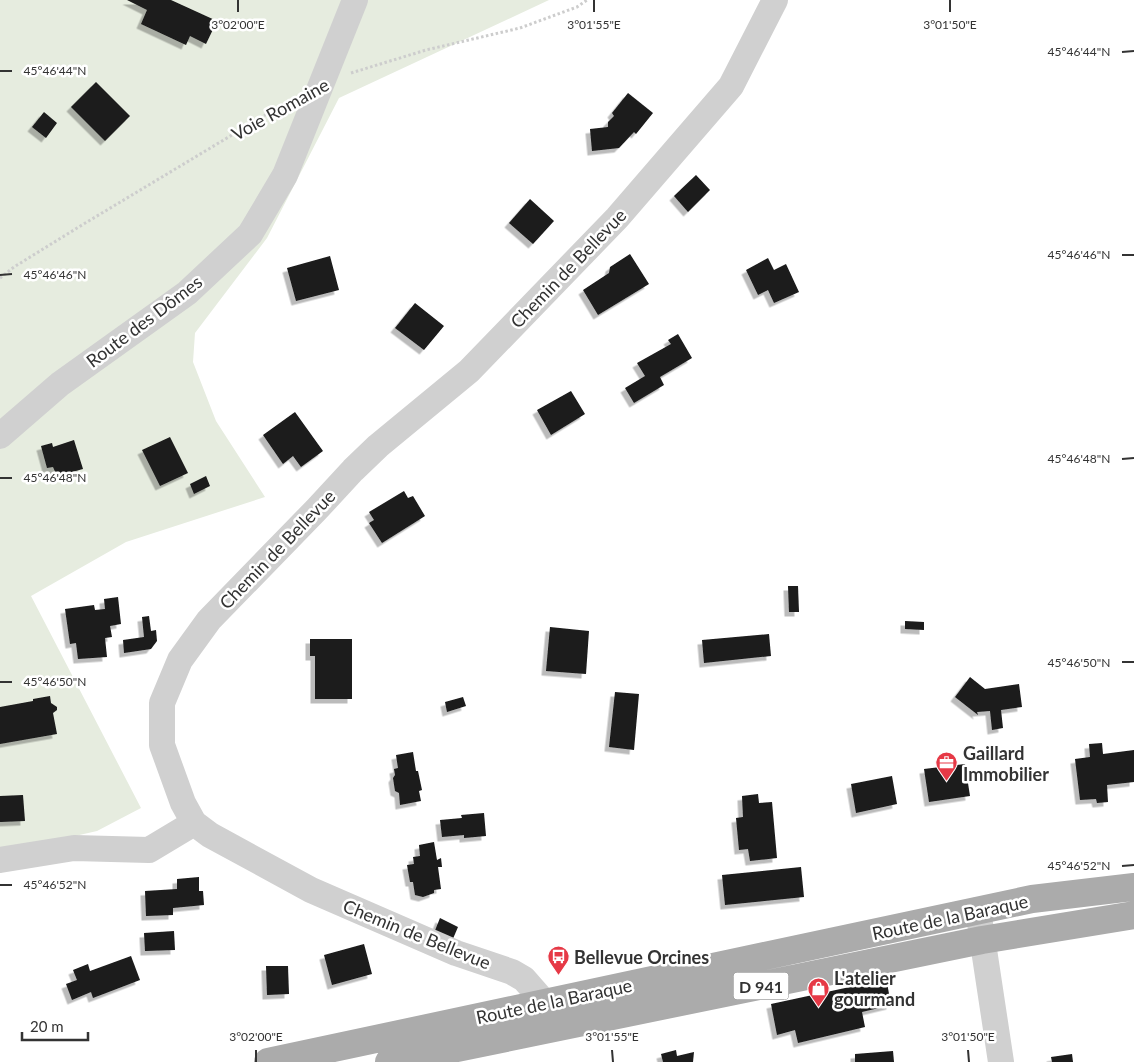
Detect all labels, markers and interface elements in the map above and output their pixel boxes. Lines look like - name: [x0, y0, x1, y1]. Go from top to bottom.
- text: 3°02'00"E: [211, 17, 265, 32]
- text: 3°01'55"E: [567, 17, 621, 32]
- text: 3°01'50"E: [923, 17, 977, 32]
- text: 45°46'44"N: [1048, 44, 1110, 59]
- text: 45°46'44"N: [24, 63, 86, 78]
- street label: Voie Romaine: [227, 73, 333, 145]
- street label: Chemin de Bellevue: [505, 204, 631, 332]
- text: 45°46'46"N: [1048, 247, 1110, 262]
- text: 45°46'46"N: [24, 267, 86, 282]
- street label: Route des Dômes: [82, 270, 206, 372]
- text: 45°46'48"N: [1048, 451, 1110, 466]
- text: 45°46'48"N: [24, 470, 86, 485]
- street label: Chemin de Bellevue: [214, 485, 340, 613]
- text: 45°46'50"N: [1048, 655, 1110, 670]
- text: 45°46'50"N: [24, 674, 86, 689]
- place label: Gaillard Immobilier: [963, 742, 1049, 785]
- office icon: Gaillard Immobilier: [935, 751, 959, 782]
- text: 45°46'52"N: [1048, 858, 1110, 873]
- text: 45°46'52"N: [24, 877, 86, 892]
- street label: Route de la Baraque: [870, 890, 1030, 944]
- street label: Chemin de Bellevue: [340, 894, 494, 974]
- bus stop icon: Bellevue Orcines: [546, 945, 570, 976]
- place label: Bellevue Orcines: [574, 946, 709, 968]
- place label: L'atelier gourmand: [834, 967, 915, 1010]
- road number: D 941: [734, 972, 788, 999]
- street label: Route de la Baraque: [474, 974, 634, 1028]
- shop icon: L'atelier gourmand: [806, 976, 830, 1007]
- scale bar: [22, 1010, 89, 1042]
- text: 20 m: [30, 1017, 64, 1035]
- text: 3°02'00"E: [229, 1029, 283, 1044]
- text: 3°01'55"E: [585, 1029, 639, 1044]
- text: 3°01'50"E: [941, 1029, 995, 1044]

